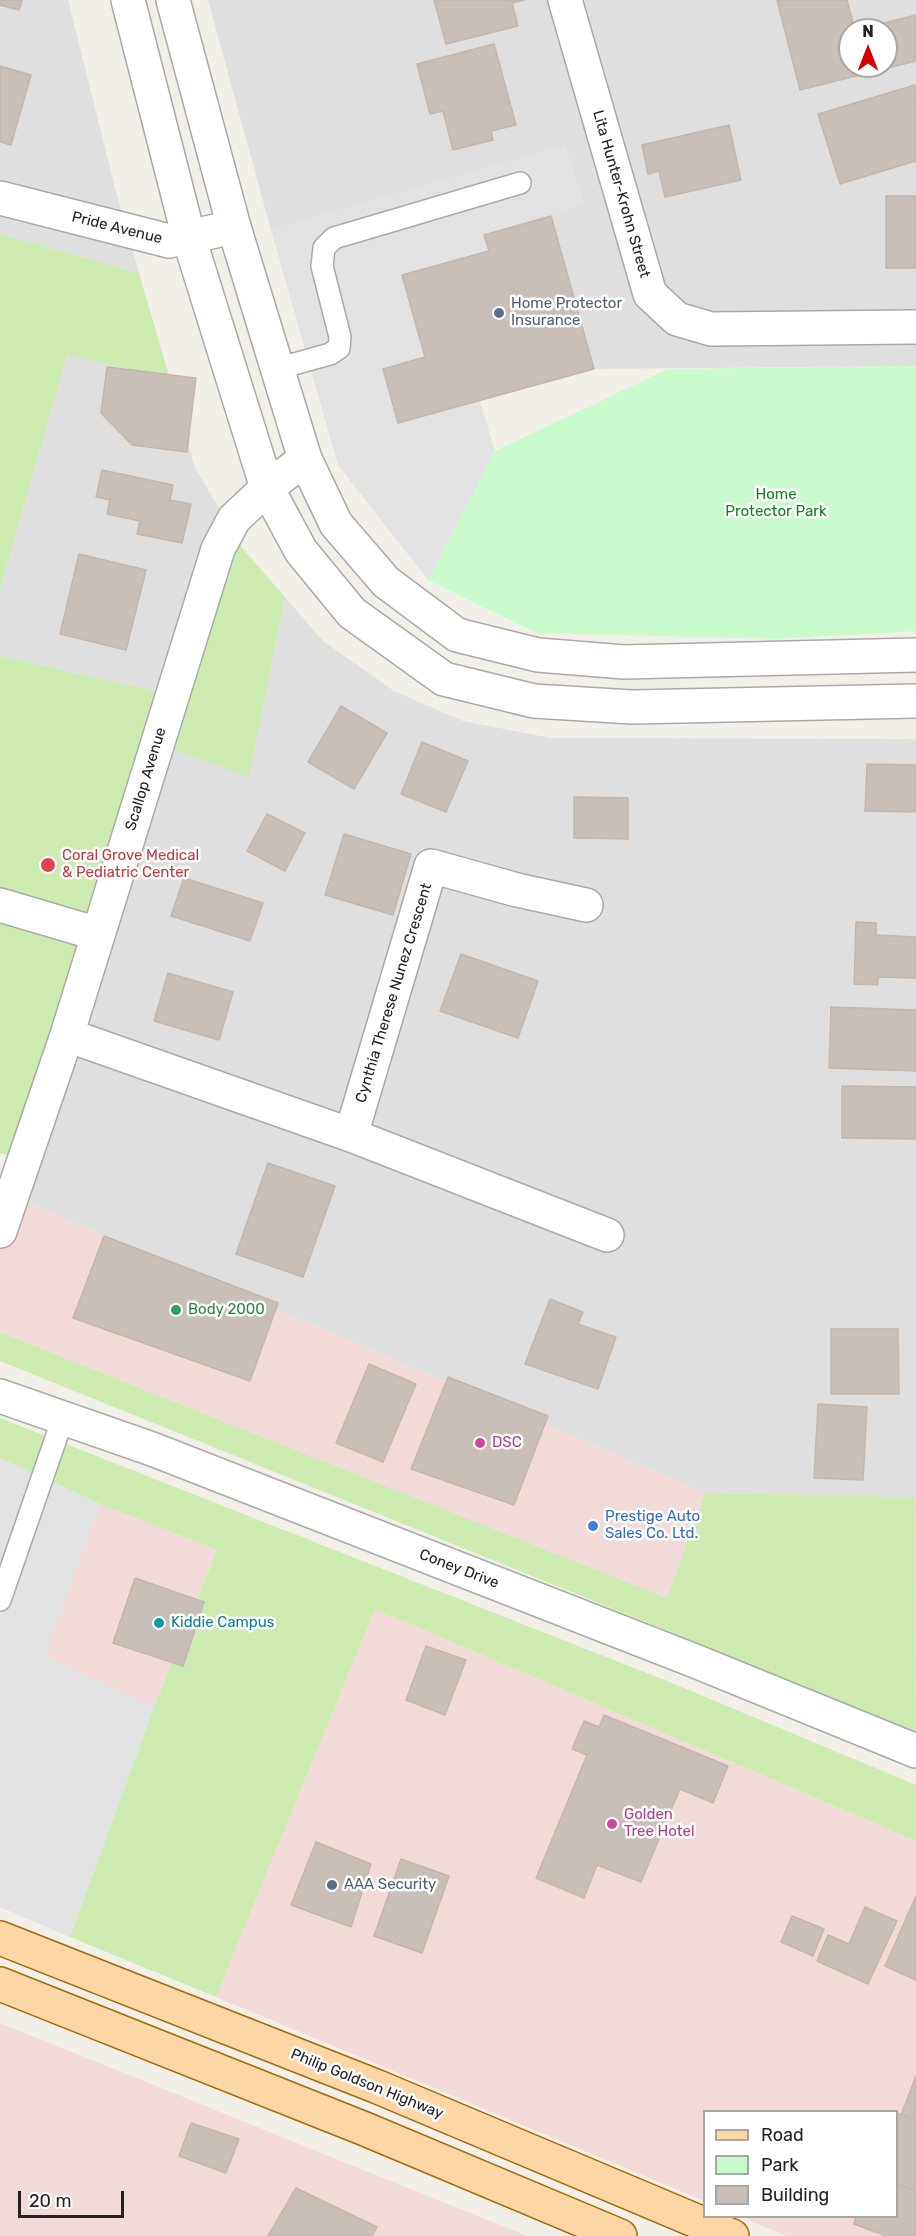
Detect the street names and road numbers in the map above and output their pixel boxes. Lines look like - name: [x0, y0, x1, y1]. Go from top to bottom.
- street label: Lita Hunter-Krohn Street: [588, 108, 654, 280]
- street label: Pride Avenue: [70, 208, 164, 248]
- street label: Scallop Avenue: [122, 725, 170, 833]
- street label: Cynthia Therese Nunez Crescent: [352, 881, 436, 1105]
- street label: Coney Drive: [417, 1546, 501, 1592]
- street label: Philip Goldson Highway: [288, 2045, 446, 2123]

